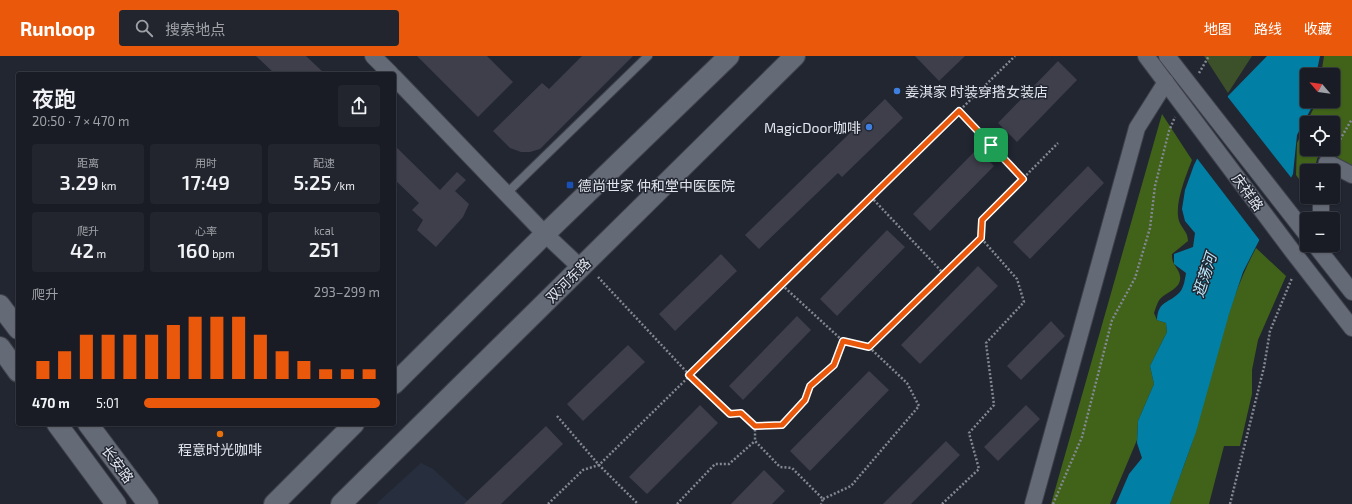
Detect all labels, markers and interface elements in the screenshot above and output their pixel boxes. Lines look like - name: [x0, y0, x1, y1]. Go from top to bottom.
- search box: [119, 10, 399, 46]
- text: Runloop: [20, 17, 95, 40]
- icon: search: [133, 17, 155, 39]
- text: 搜索地点: [165, 20, 225, 38]
- text: 地图: [1204, 20, 1232, 37]
- text: 路线: [1254, 20, 1282, 37]
- text: 收藏: [1304, 20, 1332, 37]
- north arrow: [1300, 68, 1340, 108]
- map controls: [1300, 68, 1340, 252]
- place label: 姜淇家 时装穿搭女装店: [905, 83, 1048, 100]
- text: 夜跑: [32, 85, 76, 111]
- button: share: [338, 85, 380, 127]
- marker: 姜淇家 时装穿搭女装店: [892, 86, 902, 96]
- text: 20:50 · 7 × 470 m: [32, 113, 129, 129]
- button: locate: [1300, 116, 1340, 156]
- place label: MagicDoor咖啡: [764, 119, 861, 136]
- marker: MagicDoor咖啡: [864, 122, 874, 132]
- pin: [974, 128, 1008, 162]
- icon: arrive: [980, 134, 1002, 156]
- text: 距离: [77, 156, 99, 169]
- text: 用时: [195, 156, 217, 169]
- text: 配速: [313, 156, 335, 169]
- button: +: [1300, 164, 1340, 204]
- text: 3.29: [60, 170, 99, 194]
- text: 17:49: [182, 170, 230, 194]
- text: 5:25: [293, 170, 331, 194]
- street label: 庆祥路: [1229, 170, 1267, 214]
- place label: 德尚世家 仲和堂中医医院: [578, 177, 735, 194]
- text: km: [99, 179, 116, 192]
- text: /km: [331, 179, 355, 192]
- marker: 德尚世家 仲和堂中医医院: [565, 180, 575, 190]
- button: −: [1300, 212, 1340, 252]
- text: 爬升: [77, 224, 99, 237]
- text: 心率: [195, 224, 217, 237]
- text: kcal: [314, 224, 334, 237]
- text: 251: [309, 237, 339, 261]
- text: 42: [70, 238, 94, 262]
- text: 160: [177, 238, 210, 262]
- text: m: [94, 247, 106, 260]
- text: bpm: [210, 247, 235, 260]
- water label: 逛荡河: [1188, 248, 1220, 299]
- street label: 双河东路: [542, 254, 594, 306]
- text: 293–299 m: [314, 284, 380, 300]
- text: 爬升: [32, 286, 58, 302]
- text: 470 m: [32, 395, 70, 411]
- text: 5:01: [96, 395, 119, 411]
- marker: 程意时光咖啡: [215, 429, 225, 439]
- place label: 程意时光咖啡: [178, 441, 262, 458]
- street label: 长安路: [99, 442, 137, 486]

